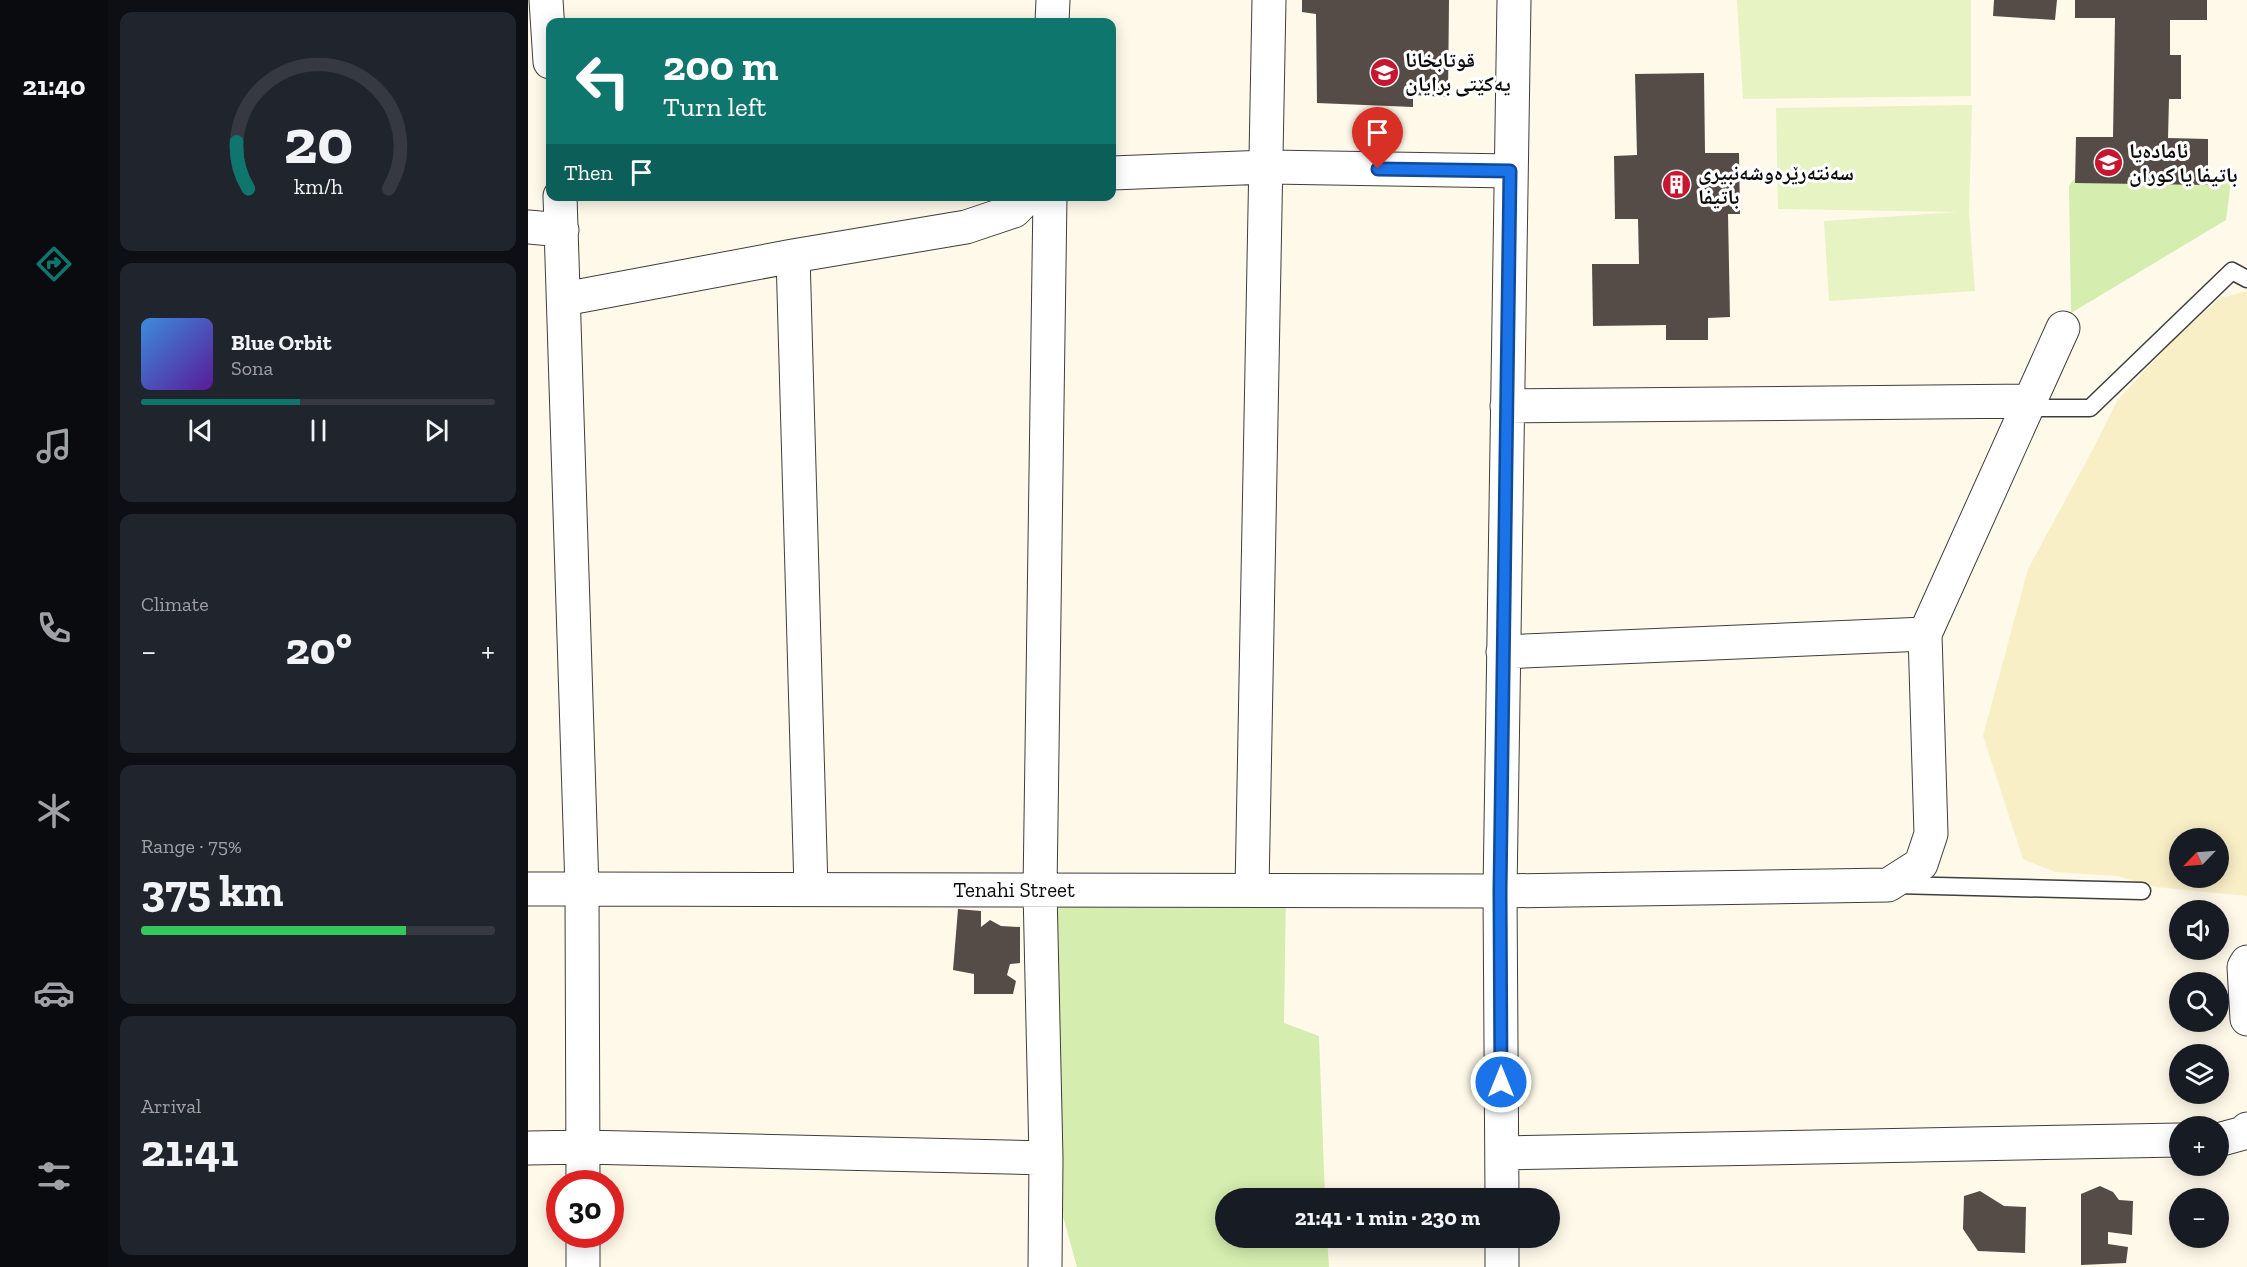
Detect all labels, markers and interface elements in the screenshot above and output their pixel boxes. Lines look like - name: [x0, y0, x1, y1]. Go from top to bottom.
- text: 200 m: [663, 40, 779, 91]
- icon: left: [564, 42, 642, 120]
- place label: قوتابخانا يه‌كێتى برايان: [1405, 47, 1511, 97]
- school or university icon: قوتابخانا يه‌كێتى برايان: [1368, 56, 1400, 88]
- text: 21:40: [22, 70, 86, 102]
- text: Turn left: [663, 91, 766, 123]
- text: 20: [283, 104, 353, 179]
- pin: [1352, 107, 1403, 169]
- icon: arrive: [1361, 116, 1394, 149]
- place label: ئامادەیا باتیفا يا كوران: [2129, 138, 2238, 187]
- school or university icon: ئامادەیا باتیفا يا كوران: [2092, 147, 2124, 179]
- icon: arrive: [625, 156, 658, 189]
- text: Then: [564, 159, 613, 186]
- place label: سه‌نته‌رێره‌وشه‌نبيرى باتيفا: [1698, 160, 1854, 209]
- building icon: سه‌نته‌رێره‌وشه‌نبيرى باتيفا: [1661, 169, 1693, 201]
- text: km/h: [294, 174, 342, 199]
- icon: directions: [33, 243, 75, 285]
- text: Blue Orbit: [231, 329, 331, 356]
- text: Sona: [231, 356, 273, 380]
- icon: previous: [184, 414, 217, 447]
- icon: pause: [302, 414, 335, 447]
- icon: next: [420, 414, 453, 447]
- icon: music: [33, 425, 75, 467]
- text: Climate: [141, 592, 209, 616]
- icon: phone: [33, 607, 75, 649]
- text: 20°: [286, 622, 352, 676]
- text: −: [141, 631, 156, 670]
- text: +: [481, 631, 495, 670]
- icon: climate: [33, 790, 75, 832]
- north arrow: [2169, 828, 2229, 888]
- map controls: [2169, 828, 2229, 1248]
- text: Range · 75%: [141, 834, 242, 858]
- text: 375 km: [141, 864, 283, 918]
- street label: Tenahi Street: [953, 877, 1075, 902]
- button: sound: [2169, 900, 2229, 960]
- icon: car: [33, 972, 75, 1014]
- button: search: [2169, 972, 2229, 1032]
- button: layers: [2169, 1044, 2229, 1104]
- position arrow: [1469, 1050, 1533, 1114]
- text: Arrival: [141, 1094, 201, 1118]
- button: +: [2169, 1116, 2229, 1176]
- text: 21:41: [141, 1124, 238, 1178]
- icon: filters: [33, 1155, 75, 1197]
- speed limit sign: 30: [546, 1170, 624, 1248]
- button: −: [2169, 1188, 2229, 1248]
- text: 21:41 · 1 min · 230 m: [1295, 1204, 1480, 1231]

